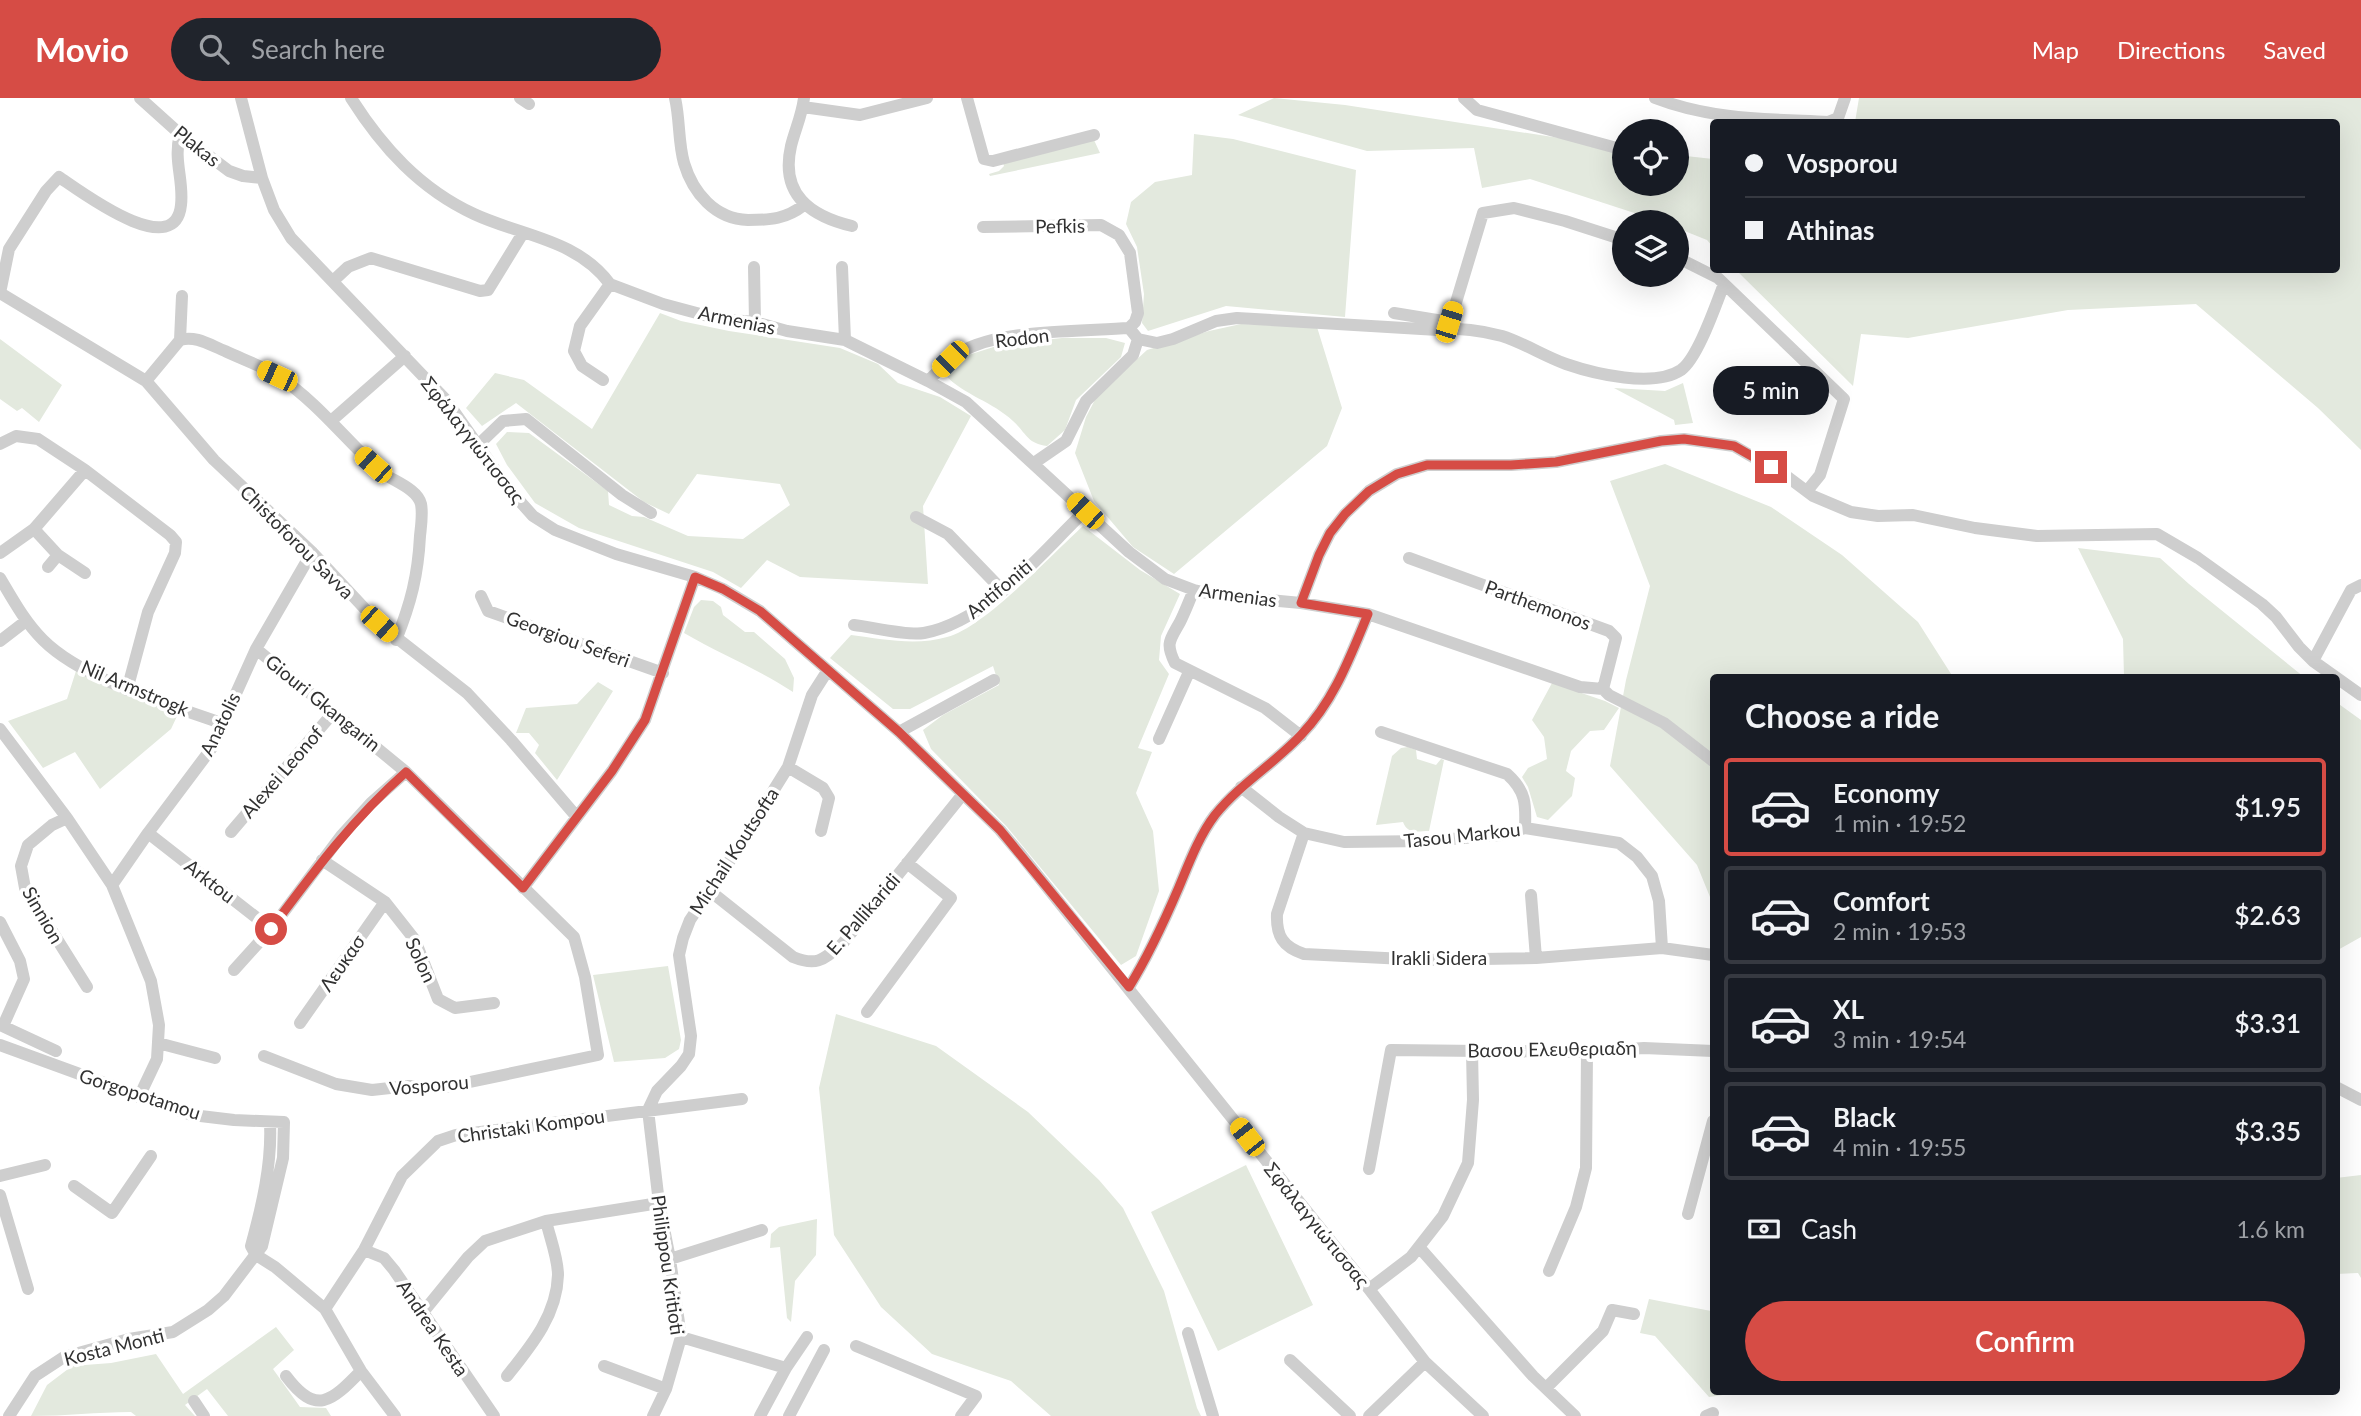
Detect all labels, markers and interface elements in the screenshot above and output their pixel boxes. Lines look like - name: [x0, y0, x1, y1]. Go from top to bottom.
- search box: [171, 18, 661, 81]
- text: Movio: [35, 29, 129, 69]
- icon: search: [195, 30, 233, 68]
- text: Search here: [251, 33, 385, 65]
- text: Map: [2032, 35, 2079, 64]
- text: Directions: [2117, 35, 2225, 64]
- text: Saved: [2263, 35, 2326, 64]
- map controls: [1612, 119, 1689, 287]
- button: locate: [1612, 119, 1689, 196]
- street label: Plakas: [170, 120, 225, 171]
- text: Vosporou: [1787, 147, 1898, 179]
- button: layers: [1612, 210, 1689, 287]
- street label: Pefkis: [1035, 214, 1085, 237]
- text: Athinas: [1787, 214, 1874, 246]
- car: [1433, 299, 1466, 345]
- street label: Armenias: [696, 300, 778, 339]
- street label: Rodon: [994, 323, 1050, 352]
- car: [928, 337, 973, 381]
- car: [254, 358, 301, 394]
- callout: 5 min: [1713, 366, 1829, 414]
- street label: Σφάλαγγιώτισσας: [417, 372, 530, 508]
- text: 5 min: [1743, 376, 1799, 404]
- car: [351, 443, 396, 487]
- route end: [1755, 451, 1787, 483]
- street label: Chistoforou Savva: [236, 480, 359, 603]
- car: [1063, 489, 1108, 533]
- street label: Antifoniti: [961, 554, 1036, 623]
- street label: Parthemonos: [1482, 575, 1594, 634]
- street label: Armenias: [1198, 578, 1278, 611]
- car: [357, 602, 402, 646]
- street label: Georgiou Seferi: [503, 605, 633, 672]
- street label: Giouri Gkangarin: [261, 649, 385, 756]
- street label: Nil Armstrogk: [78, 655, 193, 721]
- street label: Anatolis: [194, 688, 245, 759]
- text: Choose a ride: [1745, 696, 1939, 735]
- street label: Alexei Leonof: [236, 721, 328, 822]
- icon: car: [1749, 776, 1812, 839]
- text: Economy: [1833, 777, 1939, 809]
- street label: Michail Koutsofta: [684, 783, 783, 918]
- text: $1.95: [2235, 791, 2301, 823]
- text: 1 min · 19:52: [1833, 809, 1966, 837]
- street label: Tasou Markou: [1402, 817, 1521, 852]
- street label: Arktou: [181, 854, 240, 907]
- street label: E. Pallikaridi: [821, 868, 904, 959]
- street label: Sinnion: [18, 882, 69, 947]
- icon: car: [1749, 884, 1812, 947]
- text: Comfort: [1833, 885, 1930, 917]
- text: $2.63: [2235, 899, 2301, 931]
- route start: [255, 913, 287, 945]
- text: 2 min · 19:53: [1833, 917, 1966, 945]
- street label: Λευκασ: [314, 930, 370, 995]
- street label: Solon: [401, 934, 442, 986]
- street label: Irakli Sidera: [1391, 946, 1487, 969]
- icon: car: [1749, 992, 1812, 1055]
- text: XL: [1833, 993, 1864, 1025]
- text: $3.31: [2235, 1007, 2301, 1039]
- text: 3 min · 19:54: [1833, 1025, 1966, 1053]
- street label: Βασου Ελευθεριαδη: [1467, 1036, 1637, 1061]
- street label: Gorgopotamou: [77, 1063, 204, 1124]
- street label: Vosporou: [388, 1070, 470, 1099]
- icon: car: [1749, 1100, 1812, 1163]
- text: Black: [1833, 1101, 1896, 1133]
- street label: Christaki Kompou: [456, 1104, 606, 1147]
- car: [1226, 1114, 1269, 1160]
- text: $3.35: [2235, 1115, 2301, 1147]
- text: 4 min · 19:55: [1833, 1133, 1966, 1161]
- street label: Σφάλαγγιώτισσας: [1260, 1158, 1375, 1292]
- street label: Philippou Kritioti: [647, 1193, 690, 1336]
- icon: cash: [1745, 1210, 1783, 1248]
- text: Cash: [1801, 1213, 1857, 1245]
- text: 1.6 km: [2236, 1215, 2305, 1243]
- street label: Andrea Kesta: [393, 1275, 474, 1380]
- button: Confirm: [1745, 1301, 2305, 1381]
- street label: Kosta Monti: [61, 1323, 166, 1370]

